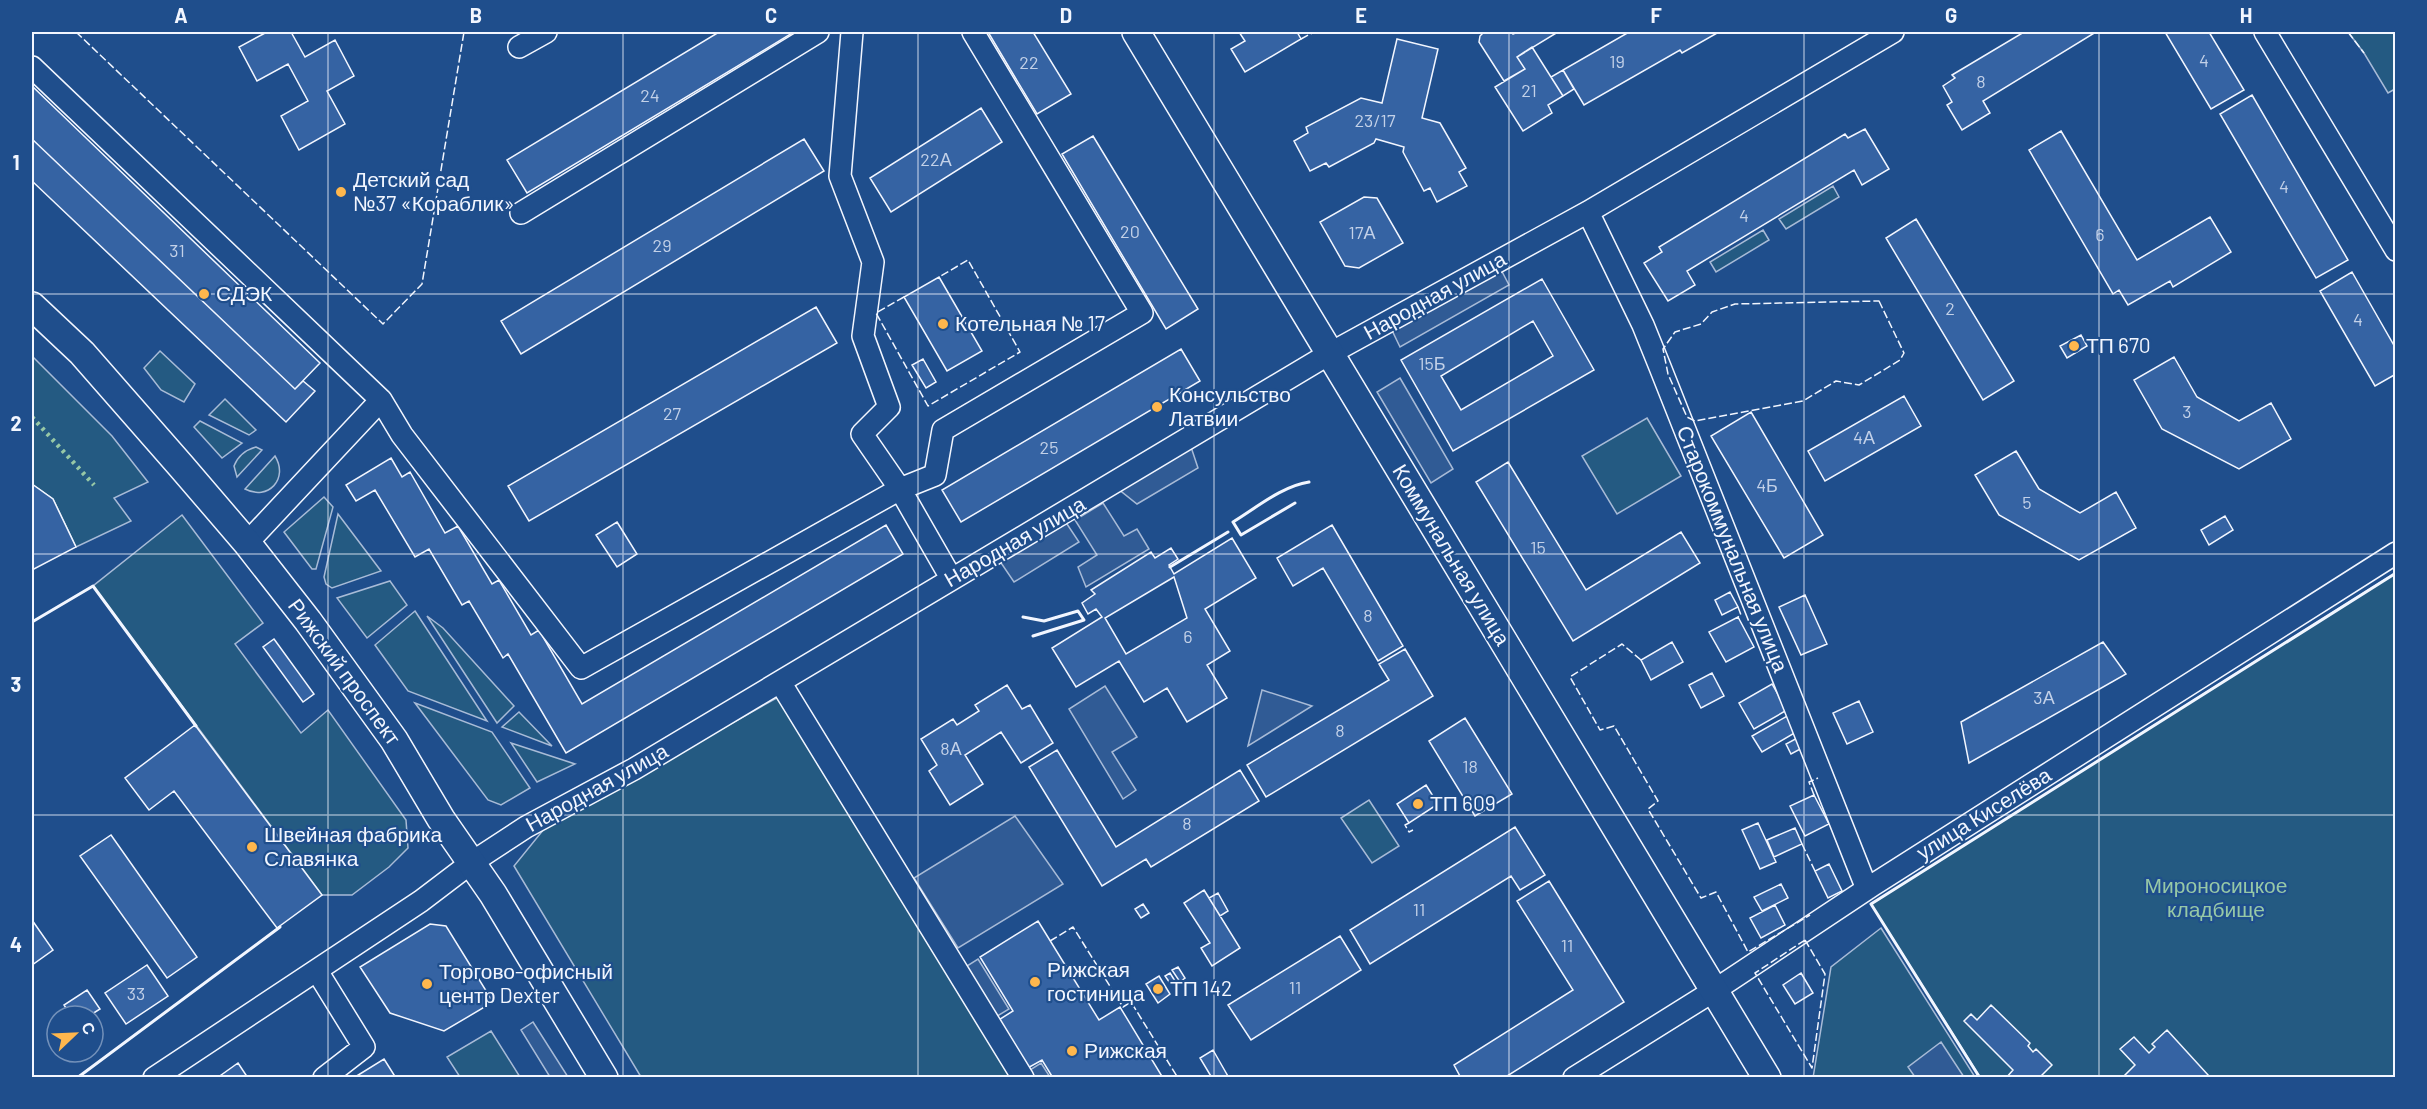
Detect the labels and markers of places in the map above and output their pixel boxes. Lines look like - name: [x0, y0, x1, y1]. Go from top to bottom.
- place label: Детский сад №37 «Кораблик»: [353, 166, 515, 215]
- marker: Детский сад №37 «Кораблик»: [334, 185, 348, 199]
- place label: СДЭК: [216, 280, 273, 305]
- marker: СДЭК: [197, 287, 211, 301]
- place label: Котельная № 17: [955, 310, 1105, 335]
- marker: Котельная № 17: [936, 317, 950, 331]
- place label: ТП 670: [2086, 332, 2151, 357]
- marker: ТП 670: [2067, 339, 2081, 353]
- place label: Консульство Латвии: [1169, 381, 1291, 430]
- marker: Консульство Латвии: [1150, 400, 1164, 414]
- place label: ТП 609: [1430, 790, 1496, 815]
- marker: ТП 609: [1411, 797, 1425, 811]
- place label: Швейная фабрика Славянка: [264, 821, 442, 870]
- marker: Швейная фабрика Славянка: [245, 840, 259, 854]
- place label: Рижская гостиница: [1047, 956, 1145, 1005]
- place label: Торгово-офисный центр Dexter: [439, 958, 613, 1007]
- marker: Рижская гостиница: [1028, 975, 1042, 989]
- place label: ТП 142: [1170, 975, 1232, 1000]
- marker: Торгово-офисный центр Dexter: [420, 977, 434, 991]
- marker: ТП 142: [1151, 982, 1165, 996]
- place label: Рижская: [1084, 1037, 1167, 1062]
- marker: Рижская: [1065, 1044, 1079, 1058]

